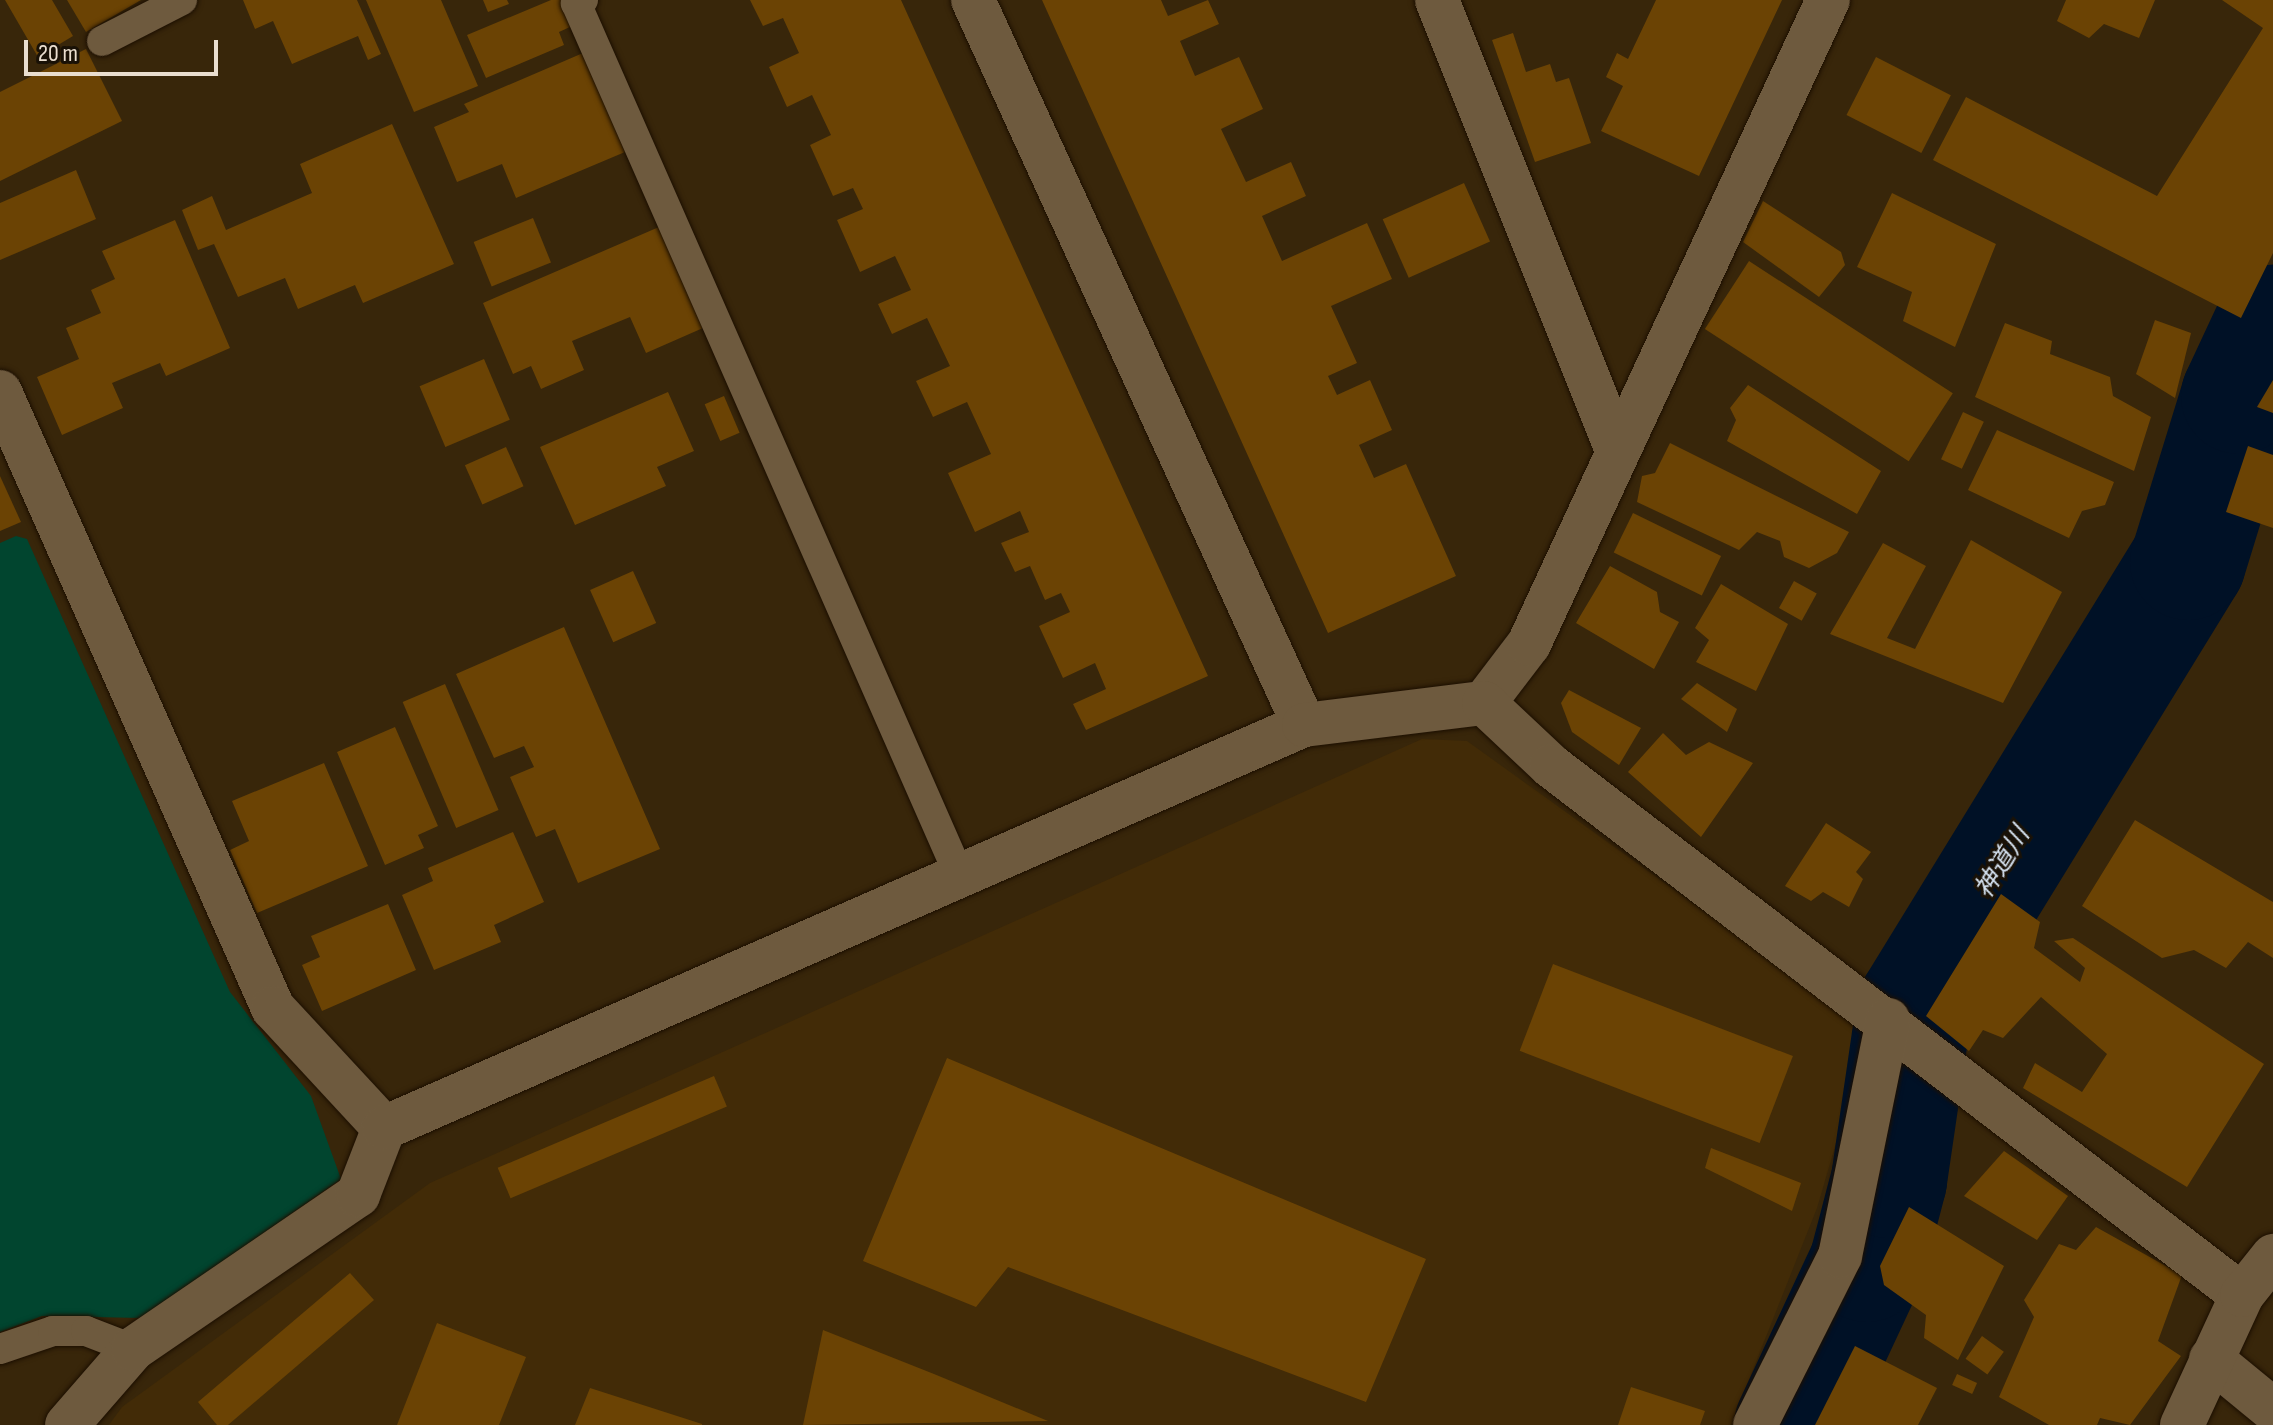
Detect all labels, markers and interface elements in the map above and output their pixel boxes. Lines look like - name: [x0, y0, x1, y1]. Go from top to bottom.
- scale bar: [28, 24, 222, 74]
- text: 20 m: [38, 39, 78, 68]
- water label: 神道川: [1969, 822, 2037, 904]

